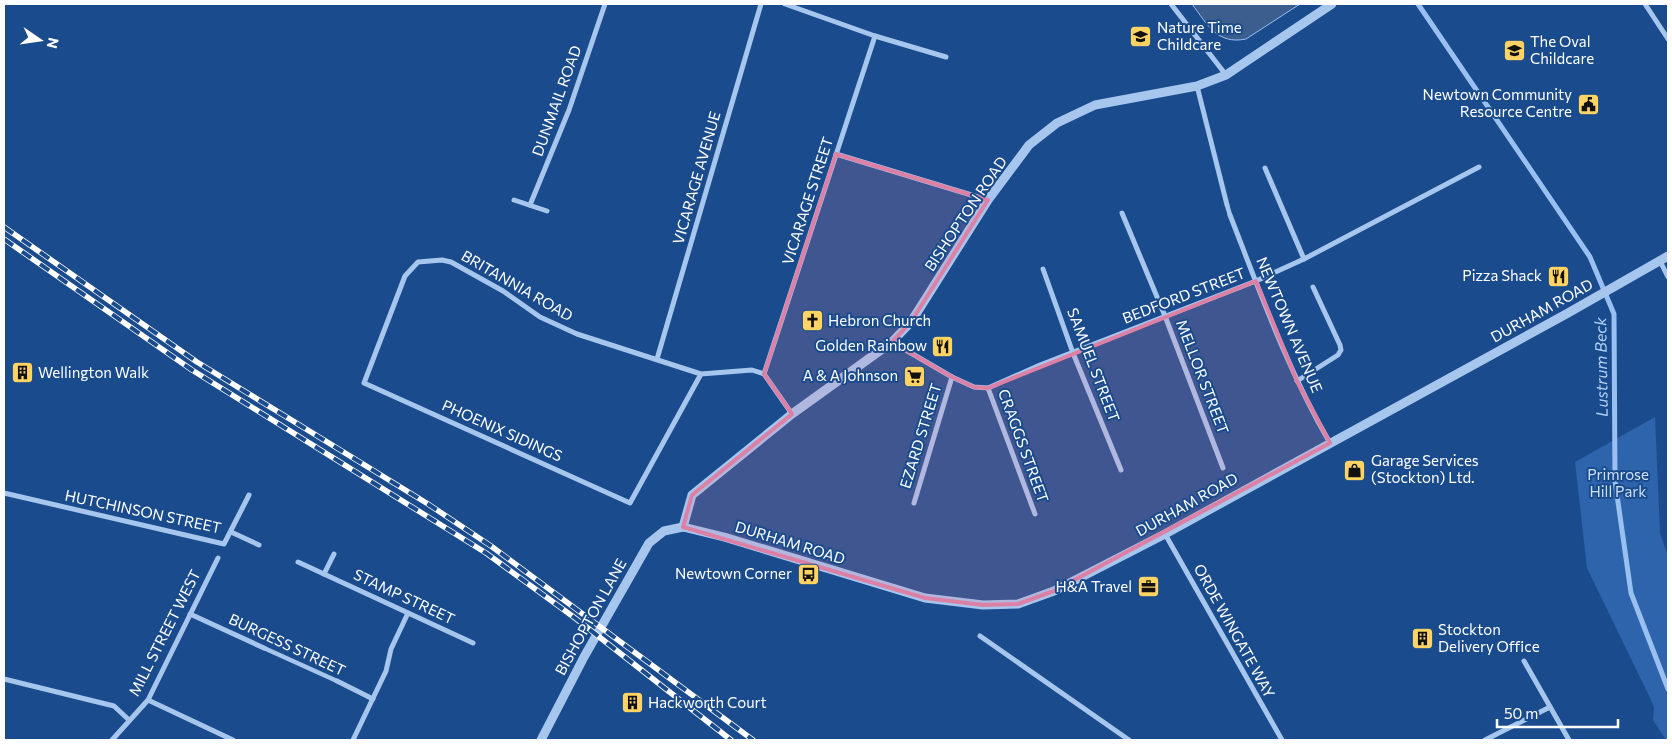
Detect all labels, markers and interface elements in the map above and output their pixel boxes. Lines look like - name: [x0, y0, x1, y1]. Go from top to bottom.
- north arrow: [15, 15, 65, 65]
- place label: Nature Time Childcare: [1157, 18, 1242, 53]
- school or university icon: Nature Time Childcare: [1129, 25, 1153, 49]
- place label: The Oval Childcare: [1530, 32, 1594, 67]
- text: N: [44, 36, 63, 50]
- school or university icon: The Oval Childcare: [1502, 39, 1526, 63]
- street label: DUNMAIL ROAD: [528, 43, 584, 159]
- place label: Newtown Community Resource Centre: [1423, 85, 1572, 120]
- public building icon: Newtown Community Resource Centre: [1576, 92, 1600, 116]
- street label: VICARAGE AVENUE: [668, 109, 724, 246]
- street label: VICARAGE STREET: [778, 134, 836, 267]
- street label: BISHOPTON ROAD: [920, 153, 1010, 274]
- street label: BRITANNIA ROAD: [459, 246, 576, 324]
- street label: NEWTOWN AVENUE: [1253, 254, 1327, 395]
- street label: BEDFORD STREET: [1120, 263, 1248, 327]
- restaurant icon: Pizza Shack: [1546, 264, 1570, 288]
- place label: Pizza Shack: [1462, 266, 1542, 284]
- street label: DURHAM ROAD: [1487, 275, 1596, 346]
- street label: SAMUEL STREET: [1064, 305, 1124, 424]
- church icon: Hebron Church: [800, 309, 824, 333]
- place label: Hebron Church: [828, 311, 931, 329]
- street label: MELLOR STREET: [1173, 317, 1233, 437]
- water label: Lustrum Beck: [1590, 317, 1611, 417]
- restaurant icon: Golden Rainbow: [931, 334, 955, 358]
- place label: Golden Rainbow: [815, 336, 927, 354]
- building icon: Wellington Walk: [10, 361, 34, 385]
- place label: Wellington Walk: [38, 363, 149, 381]
- supermarket icon: A & A Johnson: [902, 364, 926, 388]
- place label: A & A Johnson: [803, 366, 898, 384]
- street label: EZARD STREET: [896, 381, 945, 490]
- street label: CRAGGS STREET: [995, 386, 1053, 505]
- street label: PHOENIX SIDINGS: [440, 395, 565, 465]
- place label: Garage Services (Stockton) Ltd.: [1371, 451, 1479, 486]
- shop icon: Garage Services (Stockton) Ltd.: [1343, 458, 1367, 482]
- park label: Primrose Hill Park: [1587, 465, 1649, 500]
- street label: DURHAM ROAD: [1132, 469, 1241, 540]
- street label: HUTCHINSON STREET: [63, 486, 223, 536]
- street label: DURHAM ROAD: [733, 517, 847, 567]
- street label: BISHOPTON LANE: [551, 555, 630, 678]
- street label: ORDE WINGATE WAY: [1191, 560, 1279, 701]
- bus stop icon: Newtown Corner: [796, 562, 820, 586]
- place label: Newtown Corner: [675, 564, 792, 582]
- street label: STAMP STREET: [351, 565, 458, 628]
- street label: MILL STREET WEST: [124, 566, 204, 699]
- office icon: H&A Travel: [1136, 575, 1160, 599]
- place label: H&A Travel: [1055, 577, 1132, 595]
- street label: BURGESS STREET: [226, 609, 349, 679]
- place label: Stockton Delivery Office: [1438, 620, 1540, 655]
- building icon: Stockton Delivery Office: [1410, 627, 1434, 651]
- building icon: Hackworth Court: [620, 691, 644, 715]
- place label: Hackworth Court: [648, 693, 767, 711]
- scale bar: [1497, 696, 1618, 728]
- text: 50 m: [1504, 704, 1538, 722]

